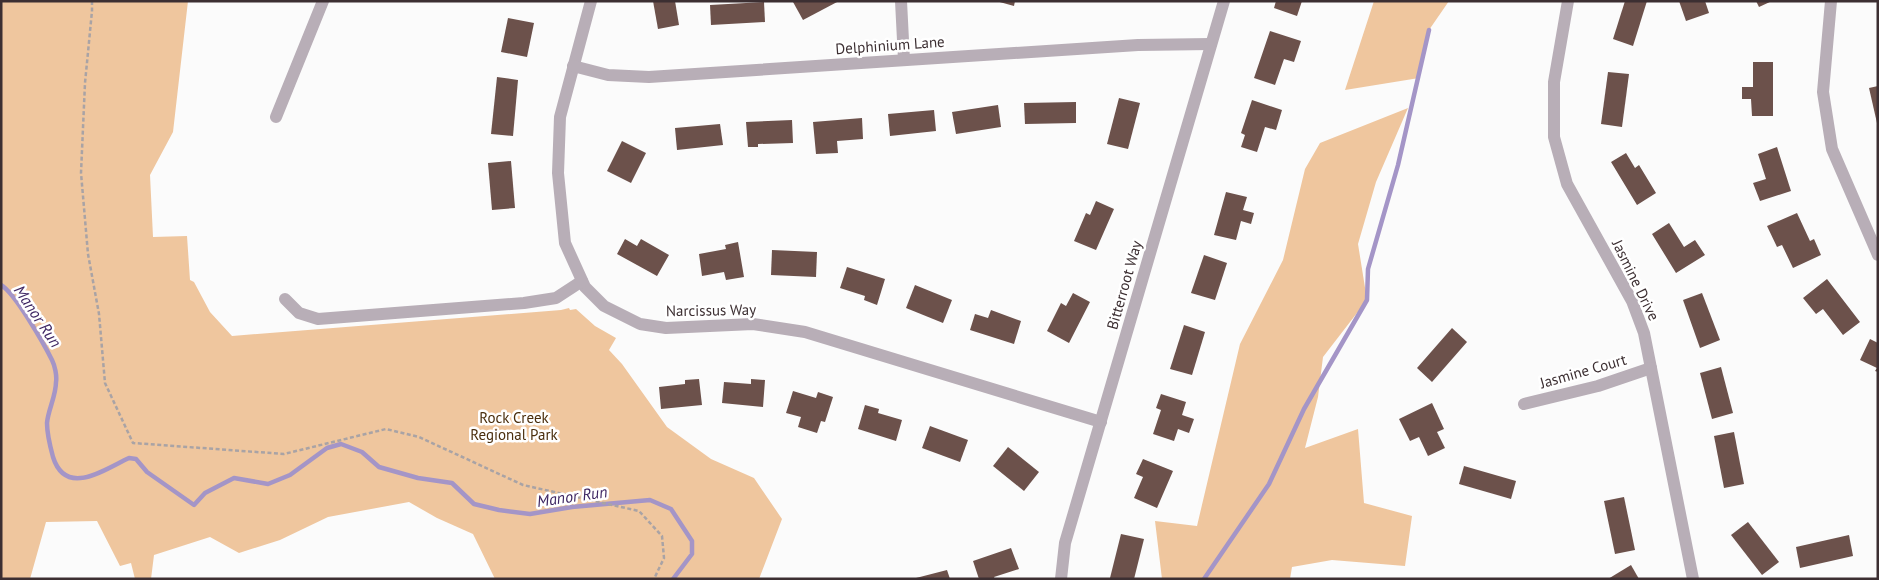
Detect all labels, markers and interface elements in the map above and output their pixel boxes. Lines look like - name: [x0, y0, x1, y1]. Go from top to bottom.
- street label: Delphinium Lane: [835, 32, 945, 58]
- street label: Jasmine Drive: [1608, 235, 1664, 324]
- street label: Bitterroot Way: [1102, 238, 1146, 332]
- water label: Manor Run: [10, 281, 66, 351]
- street label: Narcissus Way: [666, 300, 756, 320]
- street label: Jasmine Court: [1537, 350, 1628, 393]
- park label: Rock Creek Regional Park: [470, 408, 559, 444]
- water label: Manor Run: [535, 481, 609, 511]

